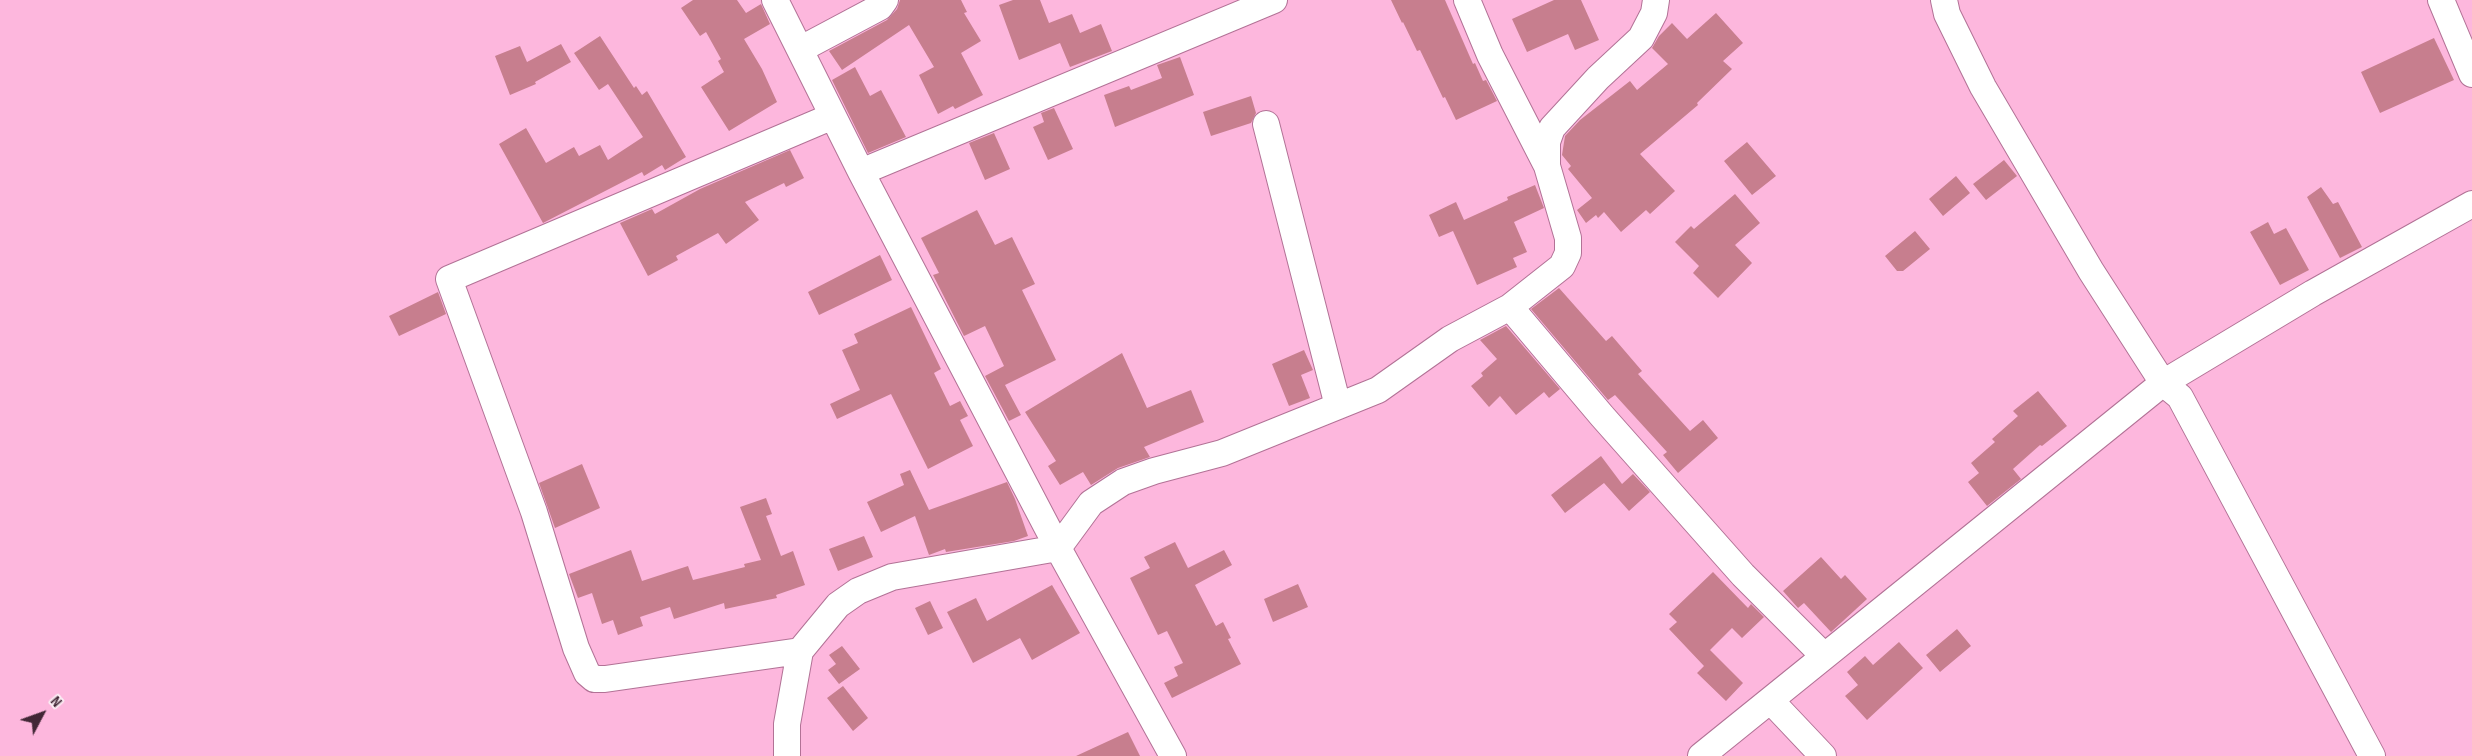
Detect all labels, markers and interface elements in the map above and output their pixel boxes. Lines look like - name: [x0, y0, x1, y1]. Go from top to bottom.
- north arrow: [12, 684, 72, 744]
- text: N: [46, 692, 66, 711]

